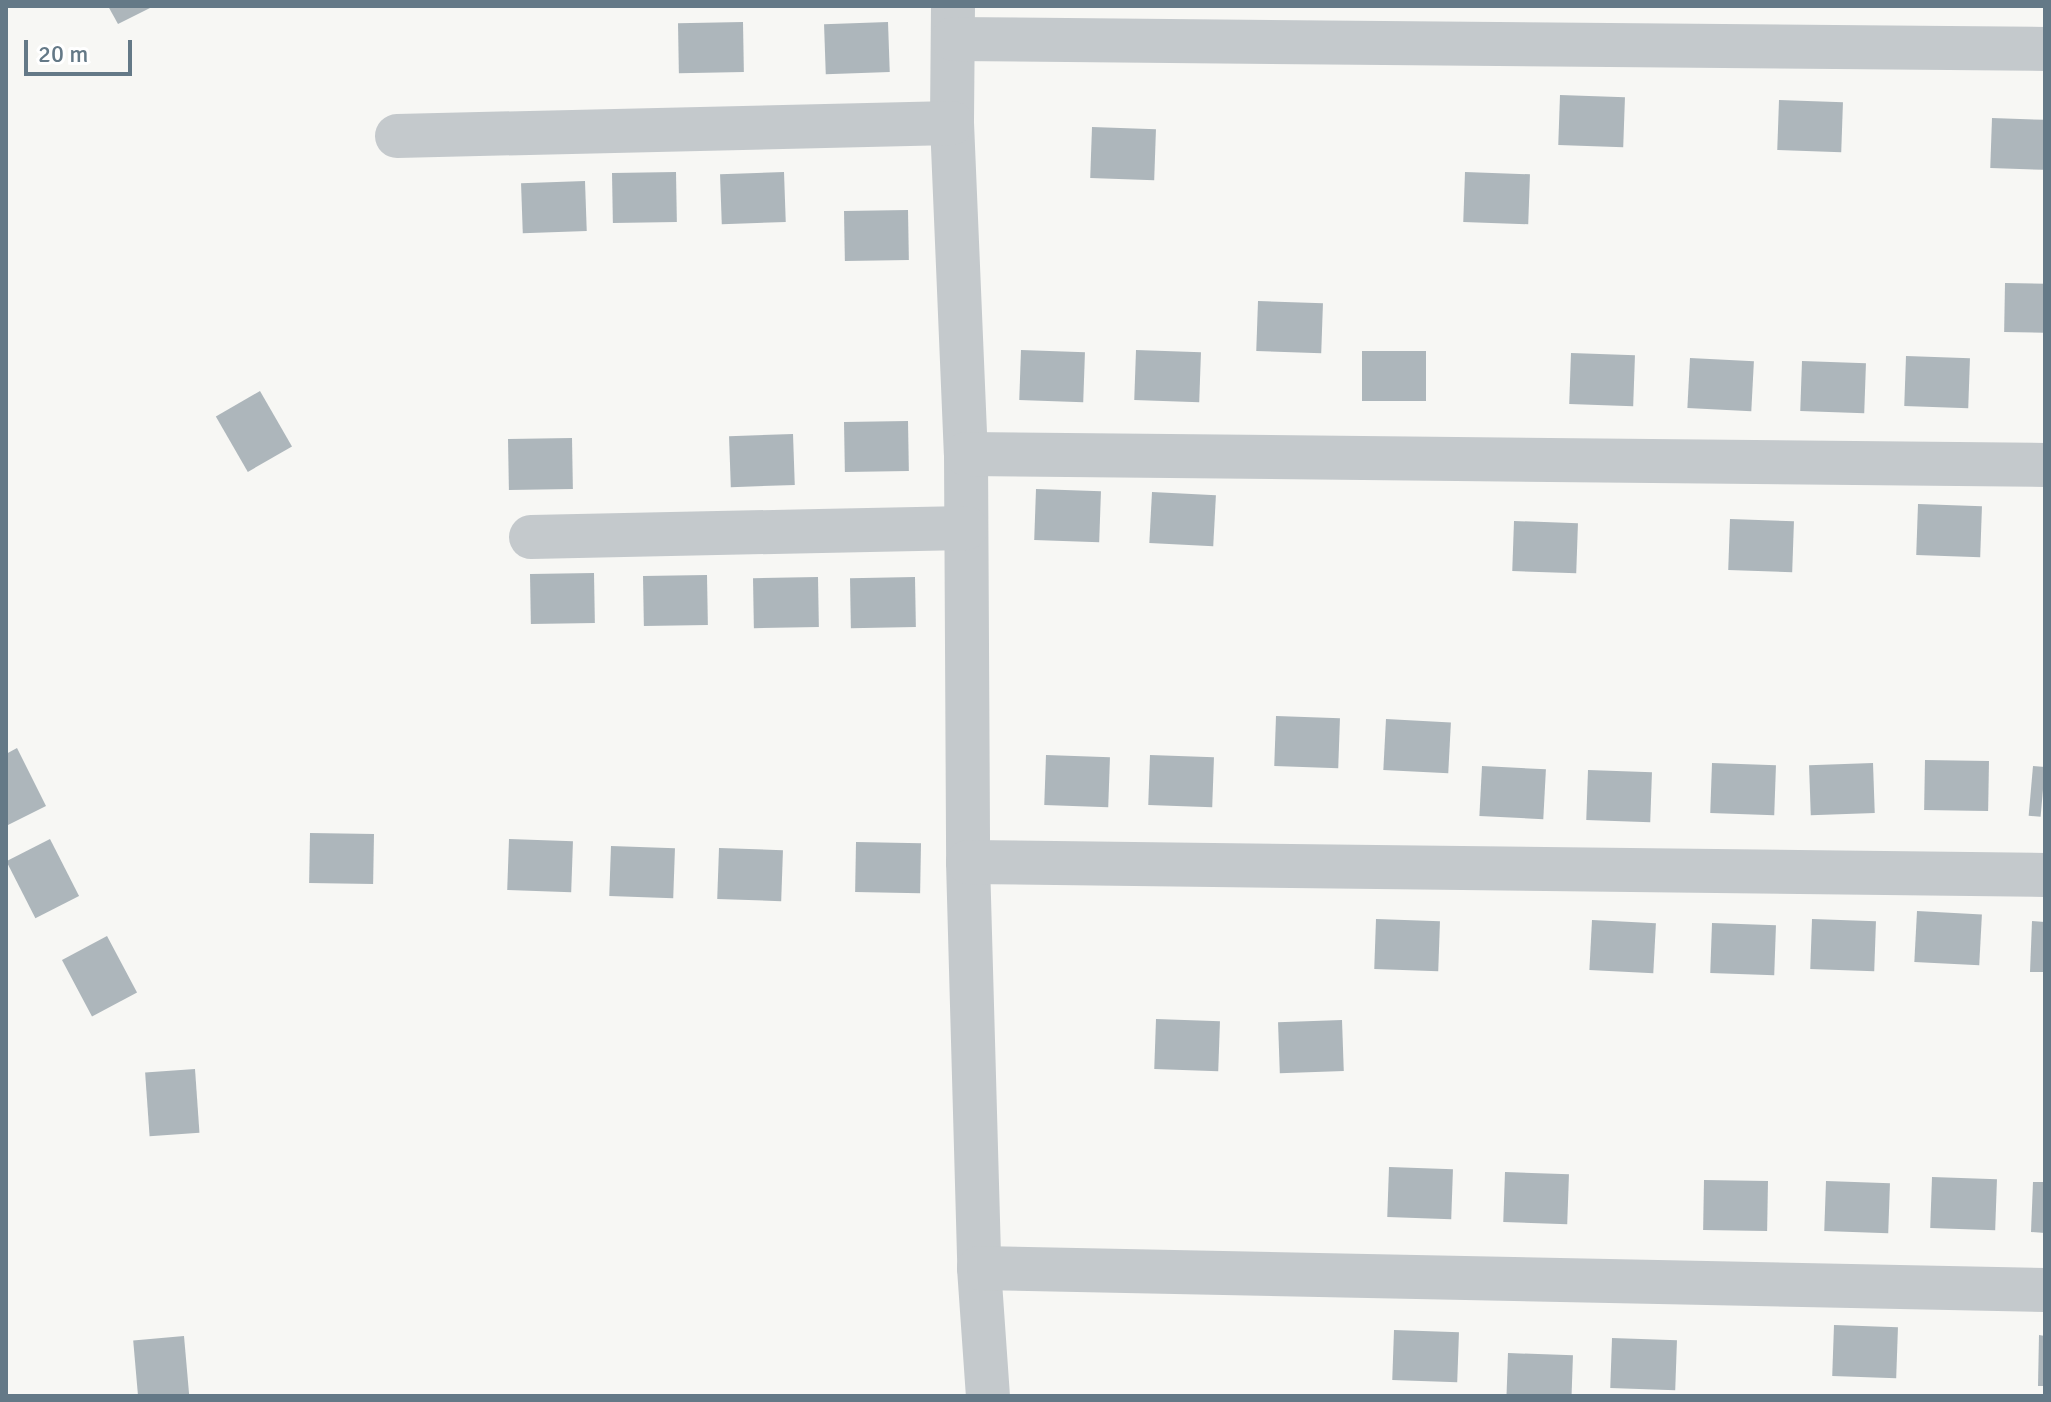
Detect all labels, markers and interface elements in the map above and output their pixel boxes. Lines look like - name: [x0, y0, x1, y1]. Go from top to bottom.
- scale bar: [28, 24, 136, 74]
- text: 20 m: [38, 39, 88, 69]

